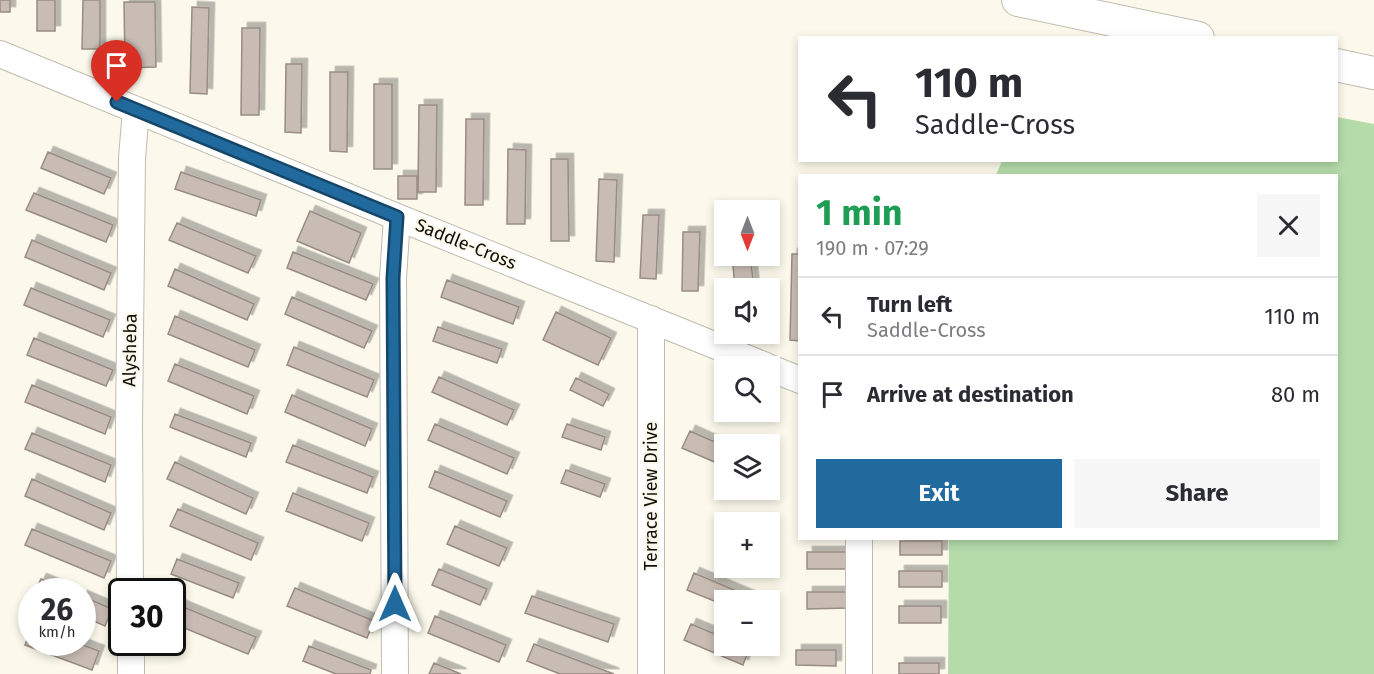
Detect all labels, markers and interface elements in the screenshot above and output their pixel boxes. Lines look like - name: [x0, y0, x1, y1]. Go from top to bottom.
- pin: [91, 40, 142, 102]
- icon: arrive: [100, 49, 133, 82]
- text: 110 m: [915, 58, 1023, 108]
- icon: left: [816, 60, 894, 138]
- text: Saddle-Cross: [915, 109, 1075, 141]
- text: 1 min: [816, 191, 903, 235]
- button: close: [1257, 194, 1320, 257]
- north arrow: [714, 200, 780, 266]
- map controls: [714, 200, 780, 656]
- street label: Saddle-Cross: [412, 214, 520, 274]
- text: 190 m · 07:29: [816, 236, 929, 260]
- button: sound: [714, 278, 780, 344]
- text: Turn left: [867, 291, 952, 318]
- icon: left: [816, 300, 849, 333]
- text: 110 m: [1264, 303, 1320, 330]
- street label: Alysheba: [118, 313, 142, 387]
- text: Saddle-Cross: [867, 318, 986, 342]
- button: search: [714, 356, 780, 422]
- icon: arrive: [816, 378, 849, 411]
- text: Arrive at destination: [867, 381, 1074, 408]
- text: 80 m: [1271, 381, 1320, 408]
- street label: Terrace View Drive: [640, 422, 662, 570]
- button: layers: [714, 434, 780, 500]
- button: Exit: [816, 459, 1062, 528]
- button: Share: [1074, 459, 1320, 528]
- button: +: [714, 512, 780, 578]
- position arrow: [363, 572, 427, 636]
- speed limit sign: 30: [108, 578, 186, 656]
- button: −: [714, 590, 780, 656]
- text: 26: [41, 592, 73, 628]
- text: km/h: [38, 623, 76, 641]

